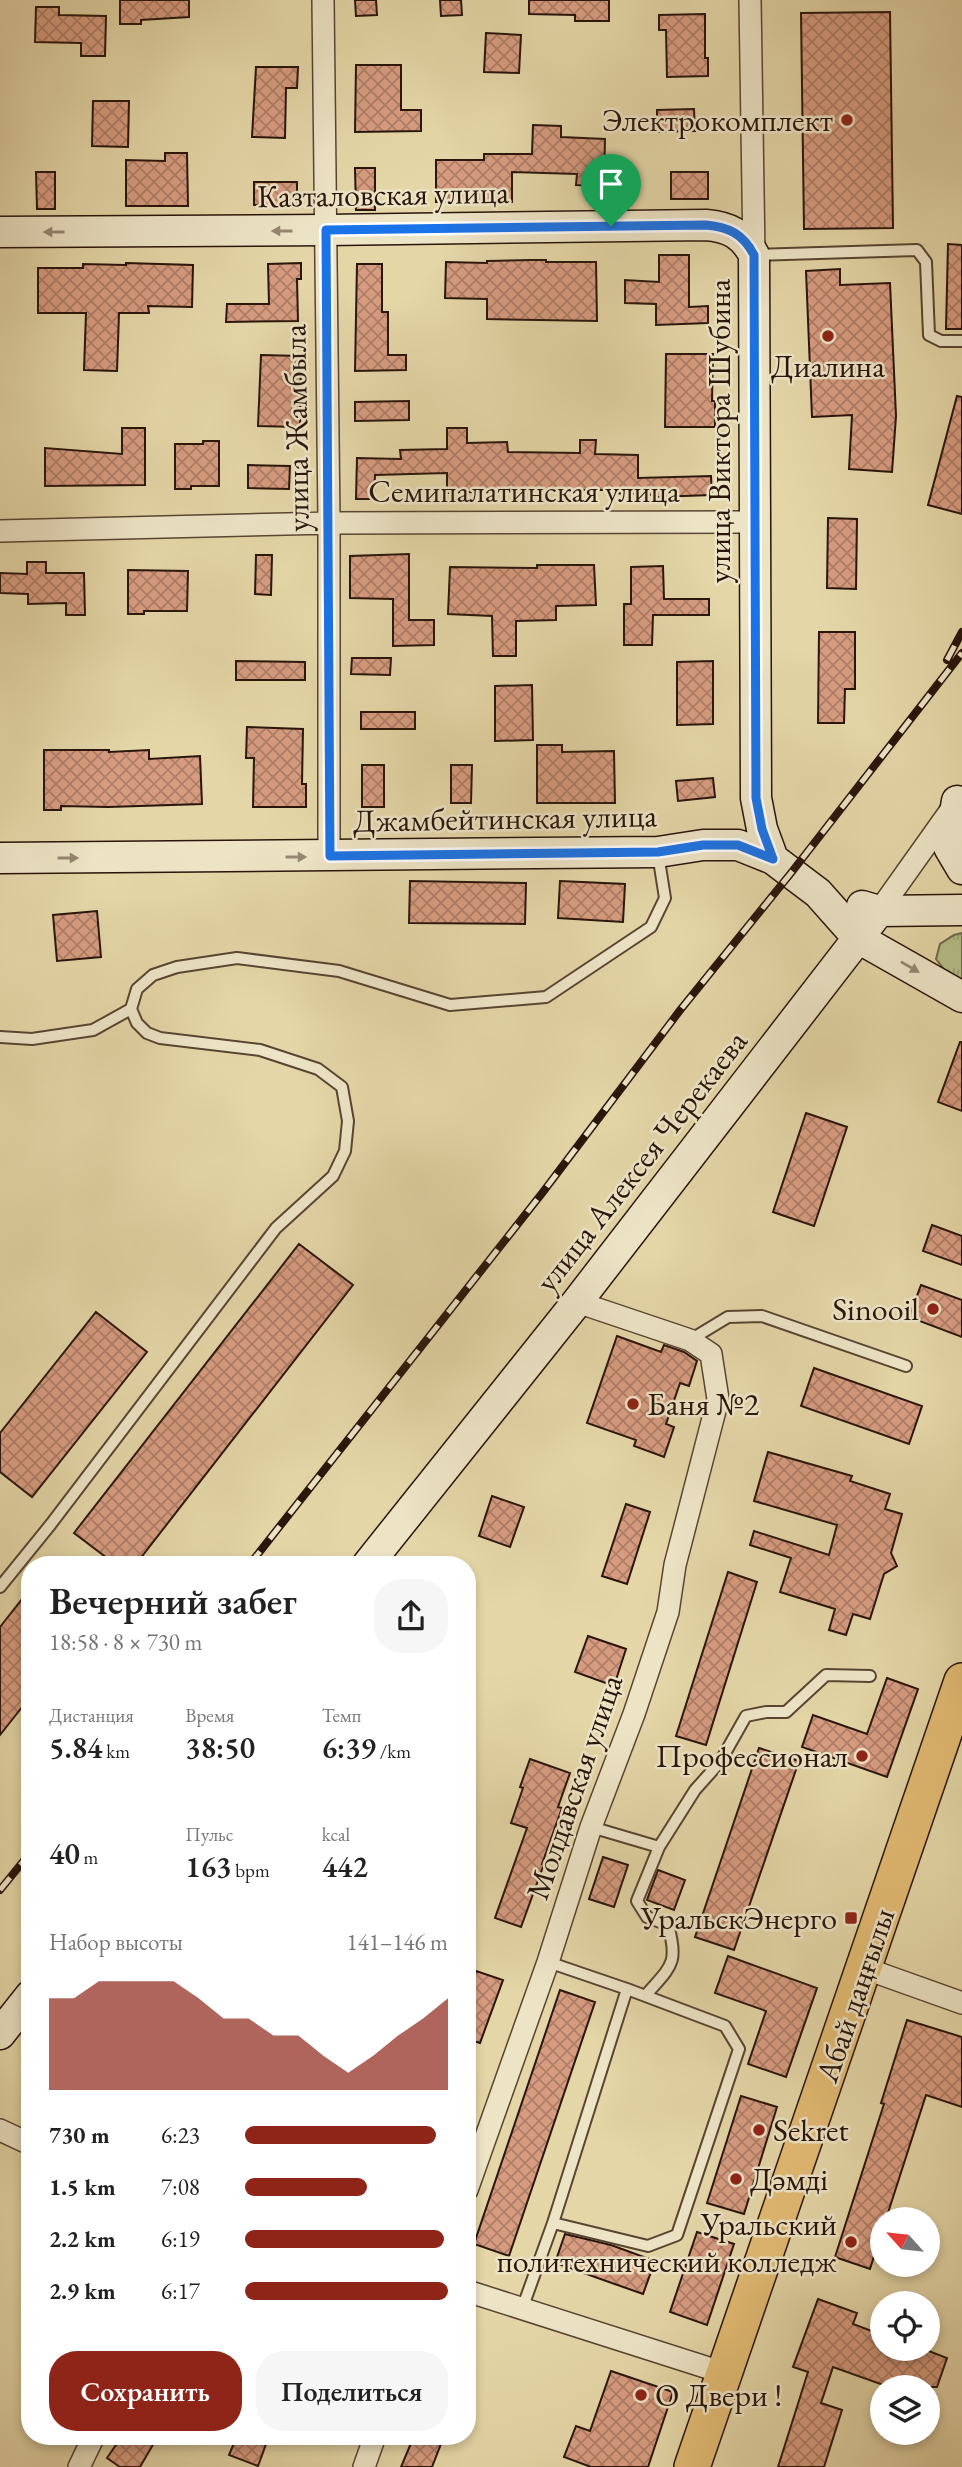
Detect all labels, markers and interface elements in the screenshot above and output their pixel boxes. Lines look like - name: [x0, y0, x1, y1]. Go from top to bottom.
- place label: Электрокомплект: [602, 99, 833, 141]
- marker: Электрокомплект: [839, 112, 855, 128]
- pin: [581, 154, 641, 226]
- icon: arrive: [592, 165, 630, 203]
- street label: Казталовская улица: [257, 171, 510, 217]
- one-way arrow: [271, 225, 293, 237]
- one-way arrow: [43, 226, 65, 237]
- street label: улица Виктора Шубина: [698, 278, 740, 583]
- street label: улица Жамбыла: [273, 323, 319, 532]
- marker: Диалина: [820, 328, 836, 344]
- place label: Диалина: [771, 345, 885, 387]
- street label: Семипалатинская улица: [368, 470, 680, 512]
- street label: Джамбейтинская улица: [353, 794, 658, 842]
- one-way arrow: [285, 851, 307, 863]
- one-way arrow: [57, 852, 79, 864]
- one-way arrow: [900, 961, 920, 973]
- street label: улица Алексея Черекаева: [526, 1021, 757, 1300]
- place label: Sinooil: [832, 1288, 919, 1330]
- marker: Sinooil: [925, 1301, 941, 1317]
- place label: Баня №2: [647, 1383, 760, 1425]
- marker: Баня №2: [625, 1396, 641, 1412]
- text: Вечерний забег: [49, 1576, 297, 1625]
- button: share: [374, 1579, 448, 1653]
- text: 18:58 · 8 × 730 m: [49, 1627, 202, 1657]
- street label: Молдавская улица: [516, 1669, 632, 1905]
- text: Дистанция: [49, 1703, 134, 1728]
- text: Время: [185, 1703, 234, 1728]
- text: Темп: [322, 1703, 361, 1728]
- text: 5.84: [49, 1728, 102, 1767]
- text: 38:50: [185, 1728, 255, 1767]
- text: 6:39: [322, 1728, 376, 1767]
- place label: Профессионал: [656, 1735, 848, 1777]
- text: km: [102, 1739, 130, 1764]
- text: /km: [376, 1739, 411, 1764]
- marker: Профессионал: [854, 1748, 870, 1764]
- text: Пульс: [185, 1822, 233, 1847]
- text: kcal: [322, 1822, 350, 1847]
- text: 40: [49, 1834, 80, 1873]
- text: m: [80, 1845, 98, 1870]
- text: 163: [185, 1847, 232, 1886]
- text: 442: [322, 1847, 368, 1886]
- text: bpm: [232, 1858, 270, 1883]
- place label: УральскЭнерго: [640, 1897, 837, 1939]
- street label: Абай даңғылы: [805, 1902, 904, 2089]
- marker: УральскЭнерго: [843, 1910, 859, 1926]
- text: Набор высоты: [49, 1927, 183, 1957]
- text: 141–146 m: [347, 1927, 448, 1957]
- place label: Sekret: [773, 2109, 849, 2151]
- text: 730 m: [49, 2120, 110, 2150]
- text: 6:23: [161, 2120, 200, 2150]
- marker: Sekret: [751, 2122, 767, 2138]
- place label: Дəмді: [750, 2158, 828, 2200]
- marker: Дəмді: [728, 2171, 744, 2187]
- text: 1.5 km: [49, 2172, 116, 2202]
- text: 7:08: [161, 2172, 200, 2202]
- place label: Уральский политехнический колледж: [497, 2203, 837, 2282]
- north arrow: [870, 2207, 940, 2277]
- map controls: [870, 2207, 940, 2445]
- text: 2.2 km: [49, 2224, 116, 2254]
- text: 6:19: [161, 2224, 200, 2254]
- marker: Уральский политехнический колледж: [843, 2234, 859, 2250]
- text: 2.9 km: [49, 2276, 116, 2306]
- text: 6:17: [161, 2276, 200, 2306]
- button: locate: [870, 2291, 940, 2361]
- button: Сохранить: [49, 2351, 242, 2431]
- button: Поделиться: [256, 2351, 448, 2431]
- place label: О Двери !: [655, 2374, 782, 2416]
- button: layers: [870, 2375, 940, 2445]
- marker: О Двери !: [633, 2387, 649, 2403]

